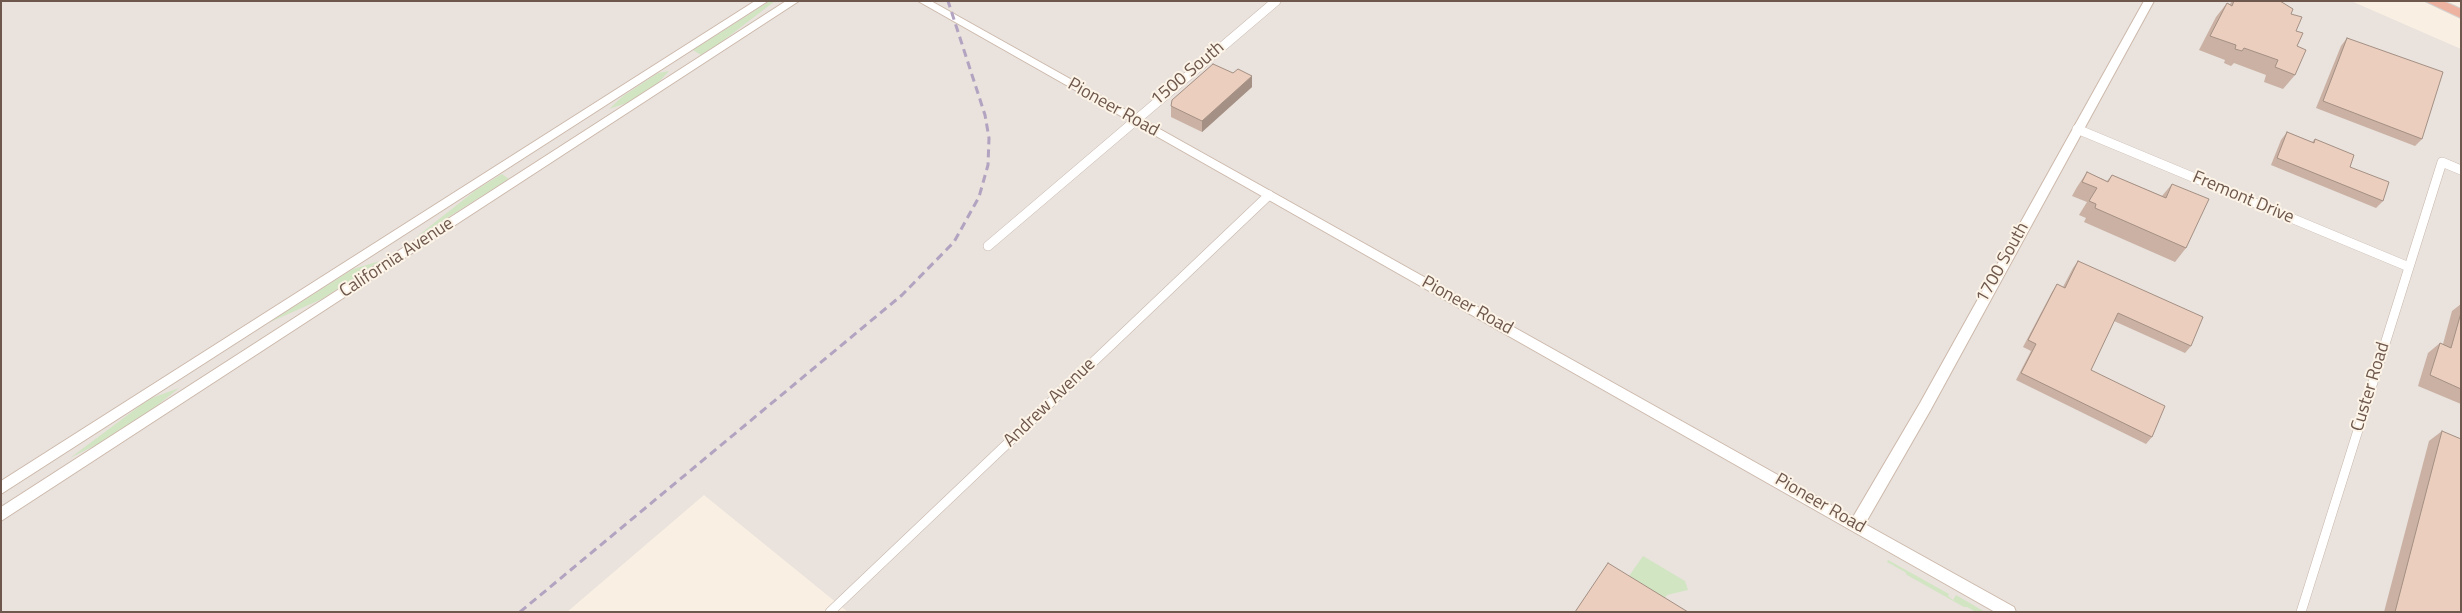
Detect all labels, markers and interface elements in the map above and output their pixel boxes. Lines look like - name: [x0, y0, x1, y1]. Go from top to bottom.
- street label: 1500 South: [1147, 37, 1229, 111]
- street label: Pioneer Road: [1064, 74, 1162, 142]
- street label: Fremont Drive: [2189, 167, 2297, 229]
- street label: California Avenue: [336, 213, 458, 303]
- street label: 1700 South: [1972, 219, 2034, 307]
- street label: Pioneer Road: [1418, 272, 1516, 340]
- street label: Custer Road: [2347, 340, 2395, 434]
- street label: Andrew Avenue: [1000, 354, 1100, 452]
- street label: Pioneer Road: [1771, 469, 1869, 539]

